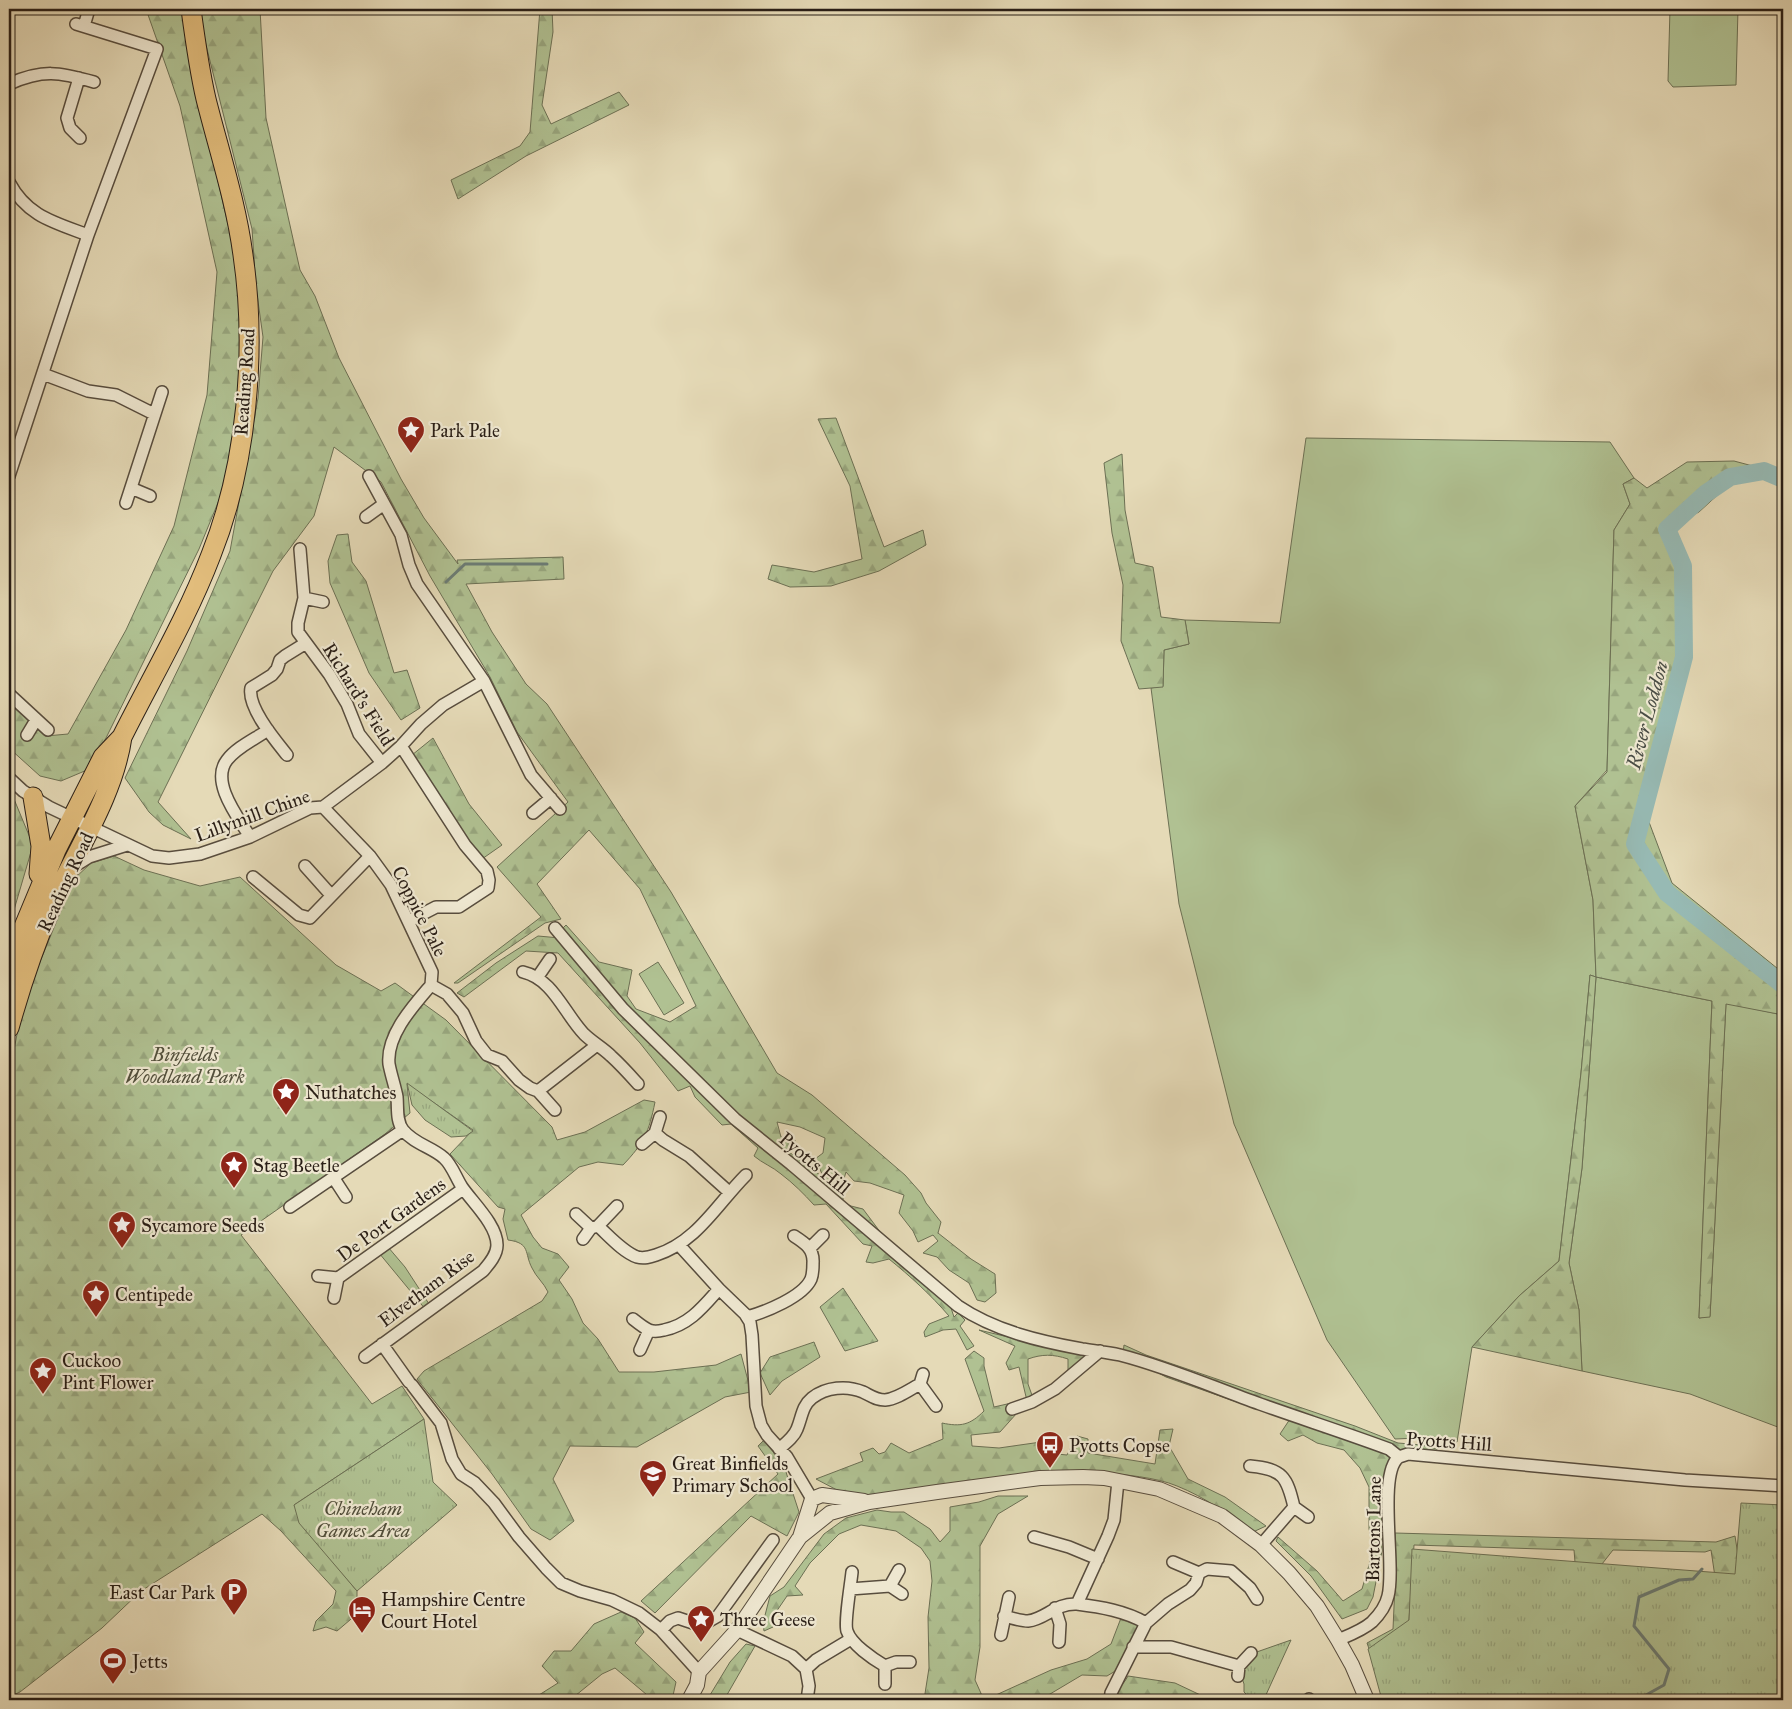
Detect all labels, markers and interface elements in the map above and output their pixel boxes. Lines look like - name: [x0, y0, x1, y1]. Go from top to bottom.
- street label: Reading Road: [229, 327, 261, 437]
- place icon: Park Pale: [396, 415, 426, 454]
- place label: Park Pale: [430, 419, 500, 442]
- street label: Richard's Field: [318, 638, 400, 751]
- water label: River Loddon: [1621, 658, 1673, 773]
- street label: Lillymill Chine: [192, 784, 313, 847]
- street label: Reading Road: [32, 828, 100, 936]
- street label: Coppice Pale: [387, 862, 452, 960]
- park label: Binfields Woodland Park: [125, 1043, 245, 1088]
- place icon: Nuthatches: [271, 1077, 301, 1116]
- place label: Nuthatches: [305, 1081, 396, 1104]
- street label: Pyotts Hill: [774, 1127, 856, 1200]
- place icon: Stag Beetle: [219, 1150, 249, 1189]
- place label: Stag Beetle: [253, 1154, 340, 1178]
- street label: De Port Gardens: [332, 1172, 450, 1267]
- place icon: Sycamore Seeds: [107, 1210, 137, 1249]
- place label: Sycamore Seeds: [141, 1214, 264, 1237]
- street label: Elvetham Rise: [374, 1245, 479, 1332]
- place icon: Centipede: [81, 1279, 111, 1318]
- place label: Centipede: [115, 1283, 193, 1306]
- place label: Cuckoo Pint Flower: [62, 1349, 154, 1394]
- place icon: Cuckoo Pint Flower: [28, 1356, 58, 1395]
- street label: Pyotts Hill: [1405, 1427, 1493, 1456]
- bus stop icon: Pyotts Copse: [1035, 1430, 1065, 1469]
- place label: Pyotts Copse: [1069, 1434, 1170, 1457]
- place label: Great Binfields Primary School: [672, 1452, 794, 1497]
- school or university icon: Great Binfields Primary School: [638, 1459, 668, 1498]
- street label: Bartons Lane: [1361, 1476, 1386, 1582]
- park label: Chineham Games Area: [316, 1497, 410, 1542]
- parking icon: East Car Park: [219, 1577, 249, 1616]
- place label: East Car Park: [109, 1581, 215, 1604]
- place label: Hampshire Centre Court Hotel: [381, 1588, 525, 1633]
- hotel icon: Hampshire Centre Court Hotel: [347, 1595, 377, 1634]
- place icon: Three Geese: [686, 1604, 716, 1643]
- place label: Three Geese: [720, 1608, 815, 1631]
- sports icon: Jetts: [98, 1646, 128, 1685]
- place label: Jetts: [130, 1650, 168, 1674]

